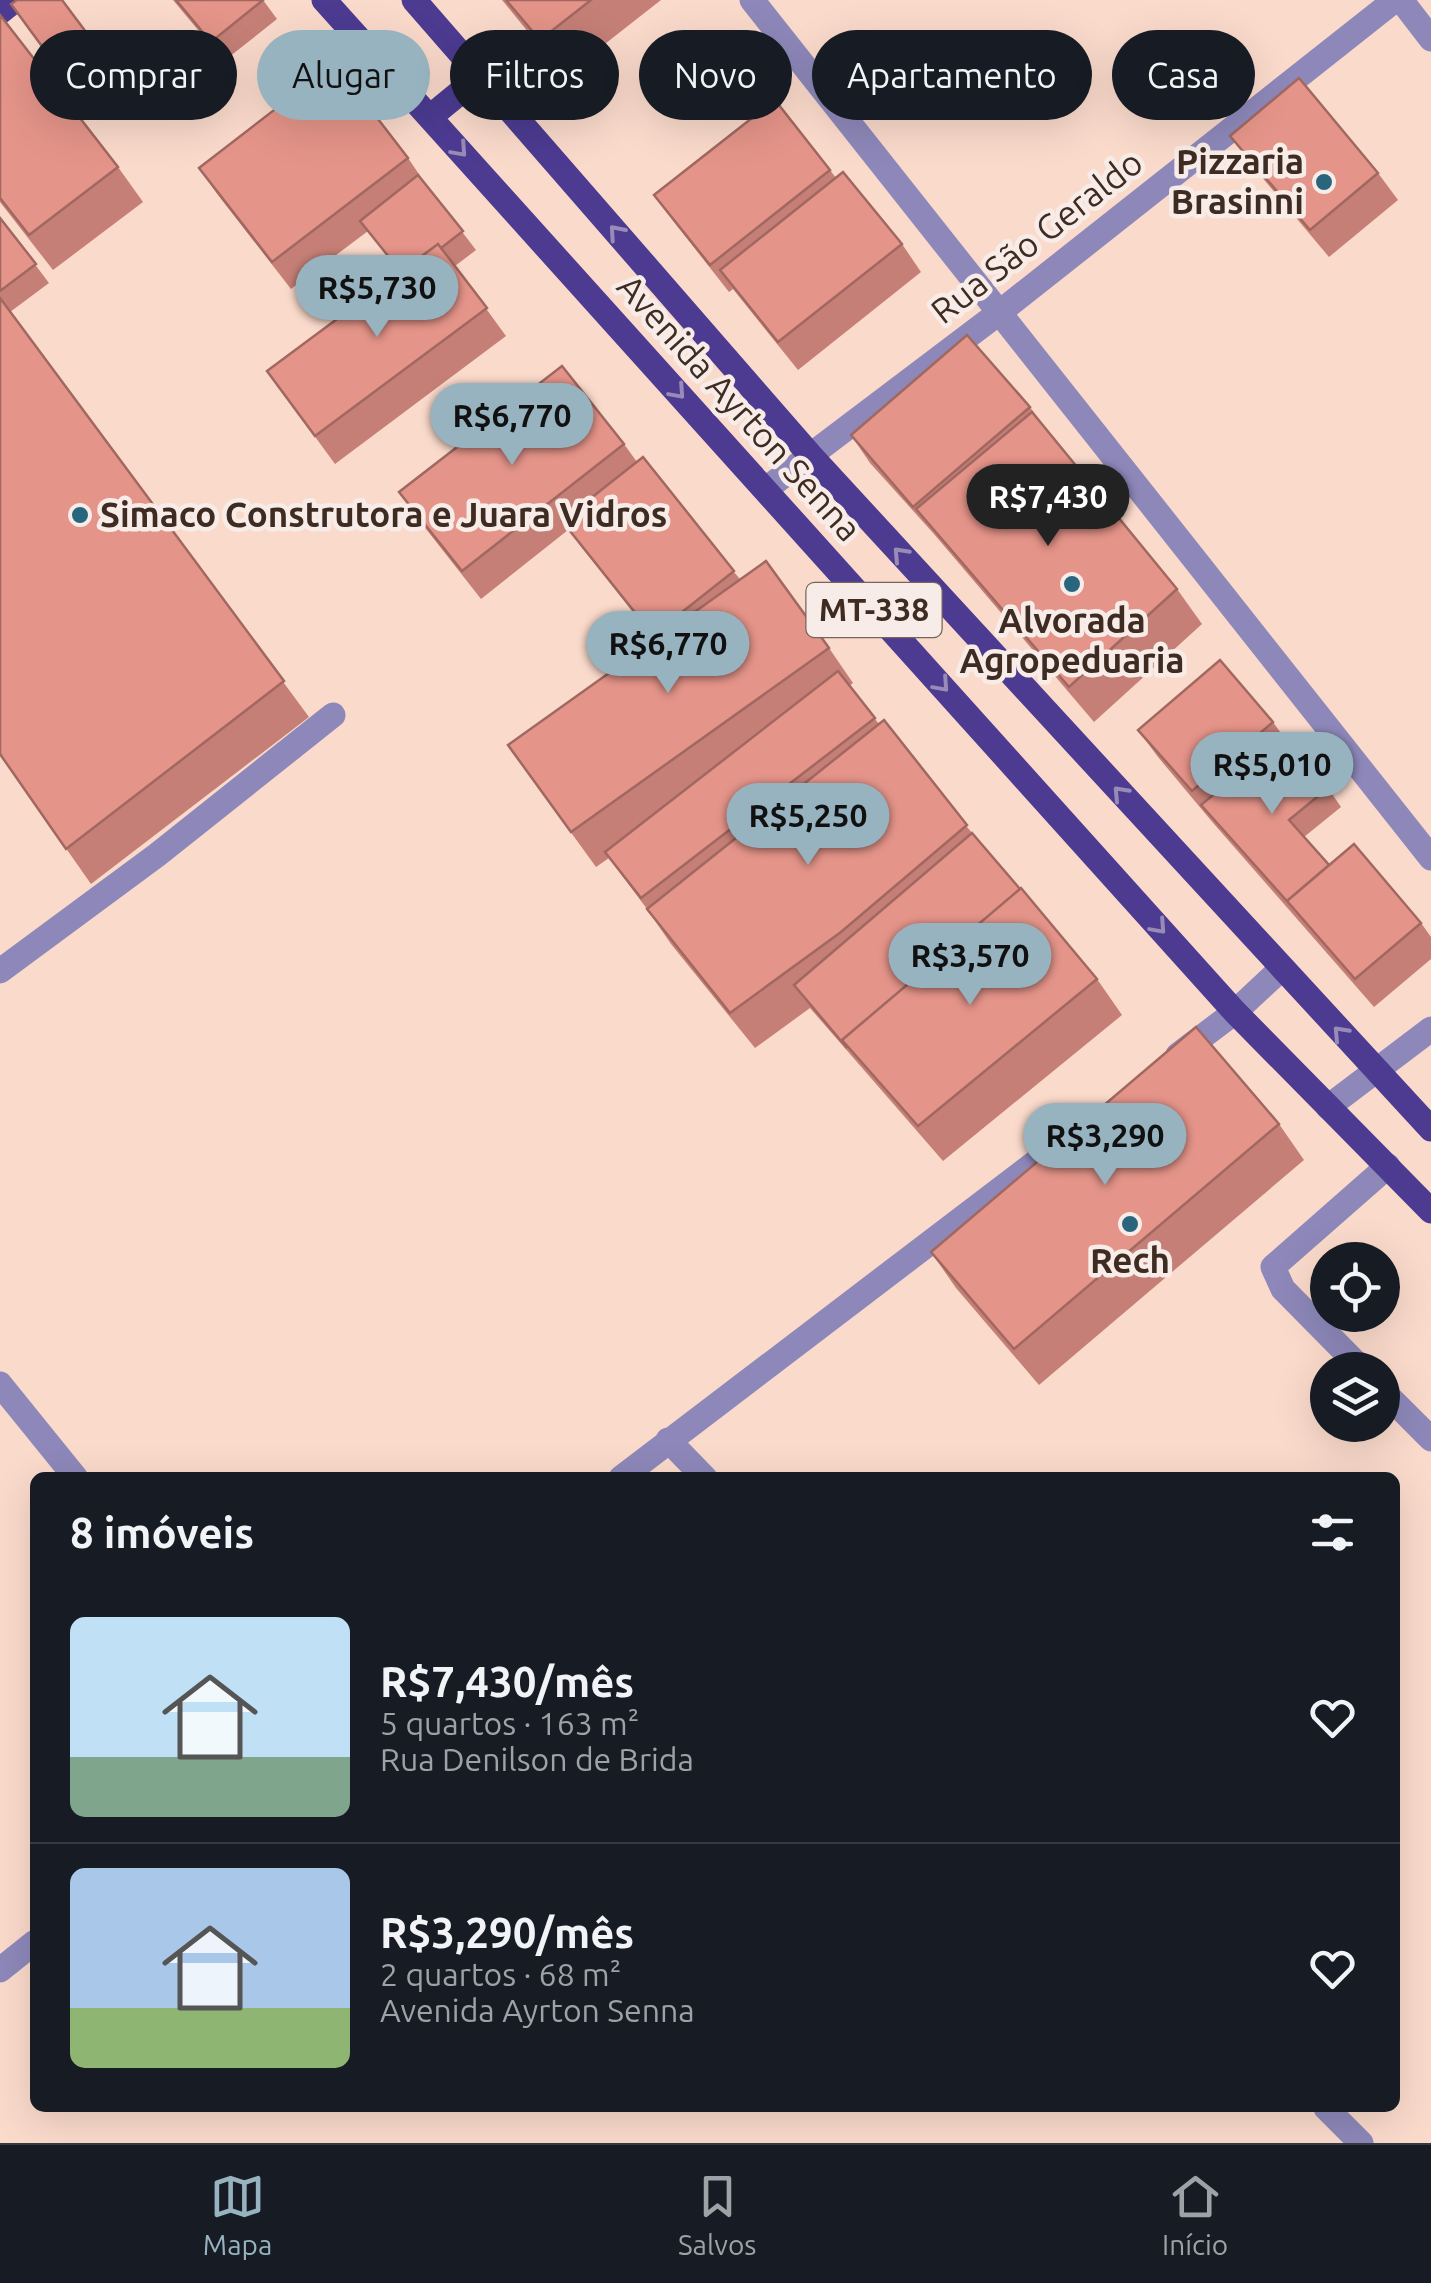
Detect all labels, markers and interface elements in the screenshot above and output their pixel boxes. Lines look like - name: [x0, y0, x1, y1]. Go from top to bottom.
- chip: Comprar: [30, 30, 237, 120]
- chip: Alugar: [257, 30, 430, 120]
- chip: Filtros: [450, 30, 619, 120]
- chip: Novo: [639, 30, 792, 120]
- chip: Apartamento: [812, 30, 1092, 120]
- chip: Casa: [1112, 30, 1255, 120]
- one-way arrow: [448, 138, 466, 157]
- street label: Rua São Geraldo: [923, 141, 1150, 331]
- place label: Pizzaria Brasinni: [1171, 141, 1304, 221]
- marker: Pizzaria Brasinni: [1313, 171, 1335, 193]
- one-way arrow: [609, 225, 627, 243]
- pin: R$5,730: [285, 255, 469, 340]
- street label: Avenida Ayrton Senna: [610, 266, 870, 549]
- text: R$5,730: [317, 269, 437, 305]
- one-way arrow: [666, 380, 684, 399]
- pin: R$6,770: [420, 383, 604, 468]
- text: R$6,770: [452, 397, 572, 433]
- pin: R$7,430: [956, 464, 1140, 549]
- text: R$7,430: [988, 478, 1108, 514]
- place label: Simaco Construtora e Juara Vidros: [100, 494, 667, 534]
- marker: Simaco Construtora e Juara Vidros: [69, 504, 91, 526]
- one-way arrow: [894, 547, 912, 566]
- marker: Alvorada Agropeduaria: [1061, 573, 1083, 595]
- road number: MT-338: [806, 583, 942, 637]
- place label: Alvorada Agropeduaria: [960, 600, 1184, 680]
- pin: R$6,770: [576, 611, 760, 696]
- text: R$6,770: [608, 625, 728, 661]
- one-way arrow: [930, 673, 948, 692]
- pin: R$5,010: [1180, 732, 1364, 817]
- text: R$5,010: [1212, 746, 1332, 782]
- pin: R$5,250: [716, 783, 900, 868]
- one-way arrow: [1114, 786, 1132, 805]
- text: R$5,250: [748, 797, 868, 833]
- one-way arrow: [1147, 915, 1165, 934]
- pin: R$3,570: [878, 923, 1062, 1008]
- text: R$3,570: [910, 937, 1030, 973]
- one-way arrow: [1334, 1026, 1352, 1044]
- pin: R$3,290: [1013, 1103, 1197, 1188]
- text: R$3,290: [1045, 1117, 1165, 1153]
- marker: Rech: [1119, 1213, 1141, 1235]
- place label: Rech: [1090, 1240, 1170, 1280]
- map controls: [1310, 1242, 1400, 1442]
- button: locate: [1310, 1242, 1400, 1332]
- button: layers: [1310, 1352, 1400, 1442]
- icon: filters: [1305, 1505, 1360, 1560]
- text: 8 imóveis: [70, 1509, 254, 1556]
- icon: home: [150, 1657, 270, 1777]
- text: R$7,430/mês: [380, 1658, 634, 1705]
- icon: heart: [1305, 1690, 1360, 1745]
- text: 5 quartos · 163 m²: [380, 1705, 639, 1741]
- text: Rua Denilson de Brida: [380, 1741, 694, 1777]
- icon: home: [150, 1908, 270, 2028]
- text: R$3,290/mês: [380, 1909, 634, 1956]
- icon: heart: [1305, 1941, 1360, 1996]
- text: 2 quartos · 68 m²: [380, 1956, 621, 1992]
- text: Avenida Ayrton Senna: [380, 1992, 695, 2028]
- tab: Mapa: [203, 2169, 272, 2260]
- tab: Salvos: [678, 2169, 756, 2260]
- tab: Início: [1162, 2169, 1228, 2260]

